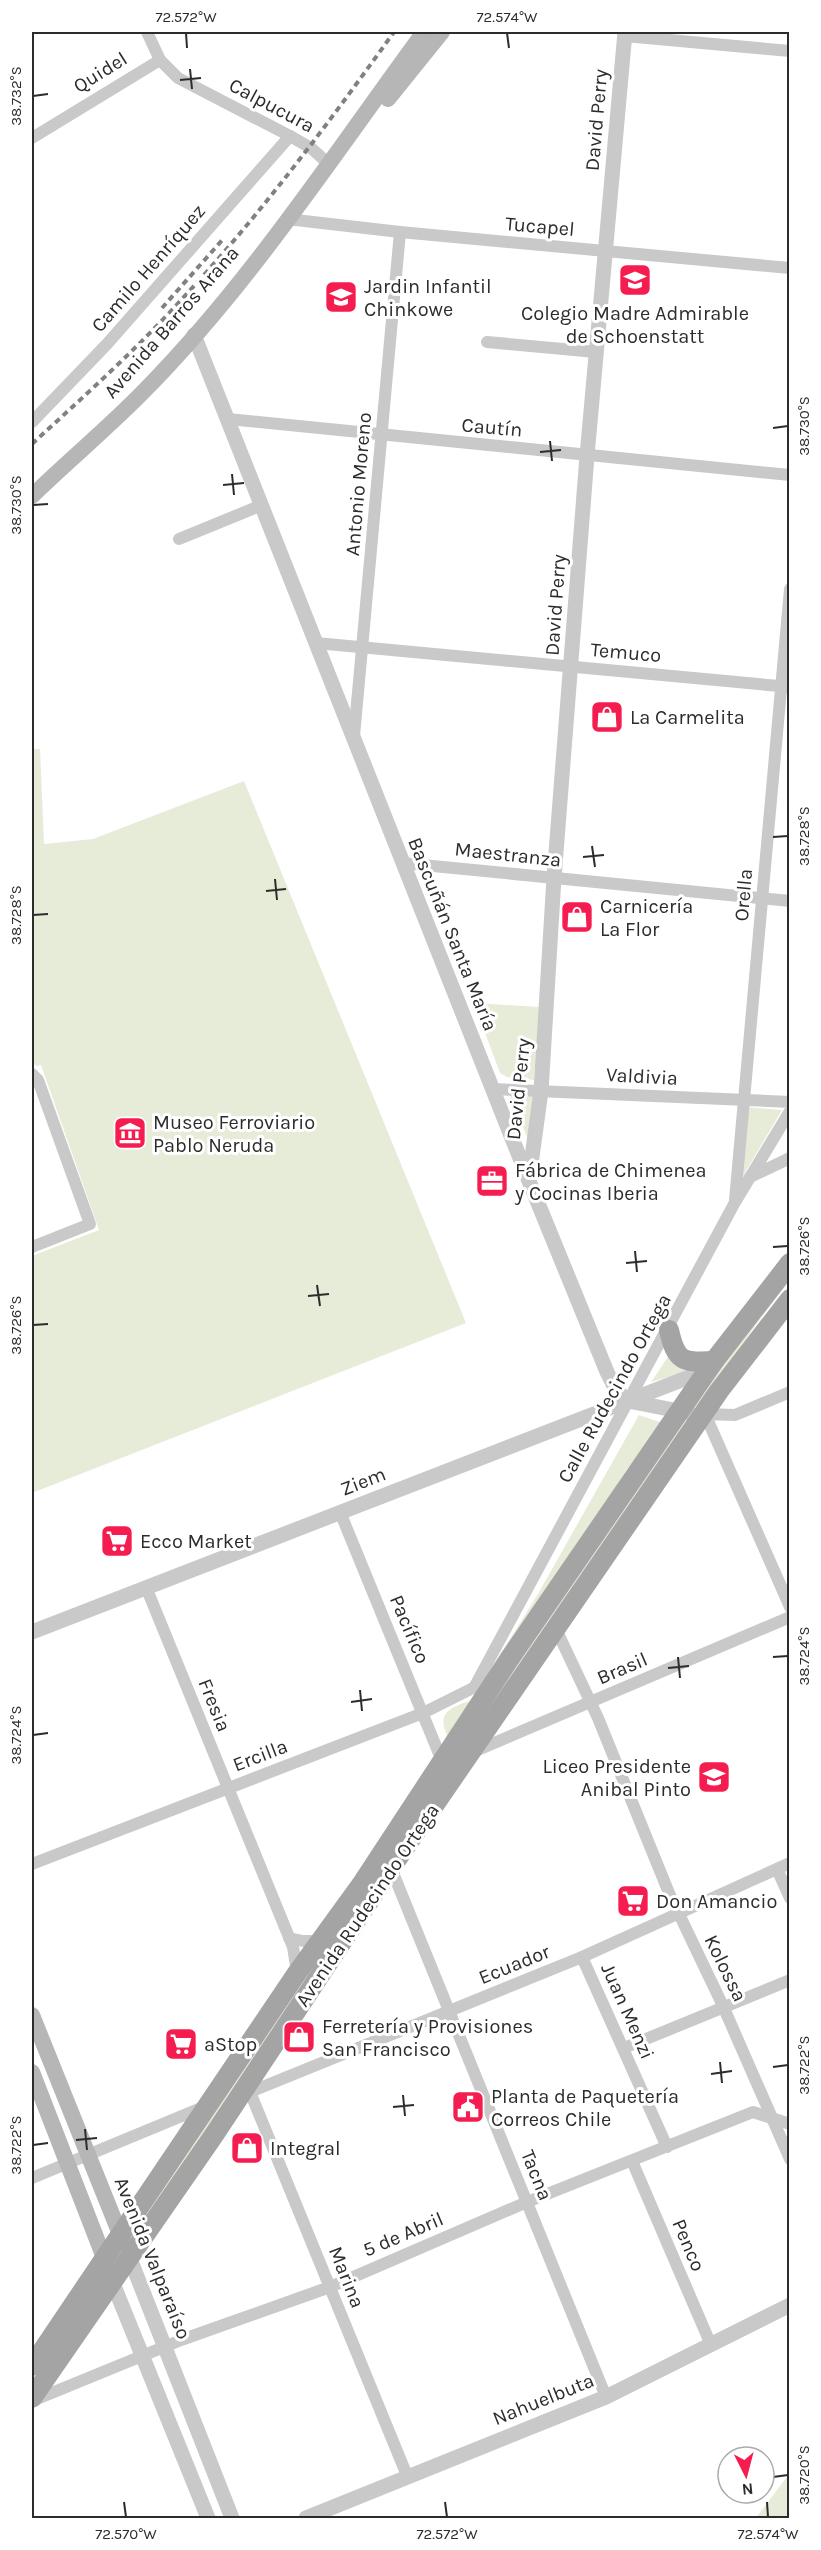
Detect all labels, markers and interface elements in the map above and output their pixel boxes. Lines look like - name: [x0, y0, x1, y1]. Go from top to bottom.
- text: 72.572°W: [155, 8, 217, 26]
- text: 72.574°W: [477, 8, 538, 26]
- street label: Quidel: [69, 47, 131, 98]
- text: 38.732°S: [7, 66, 25, 126]
- street label: David Perry: [581, 68, 612, 172]
- street label: Calpucura: [225, 73, 318, 138]
- street label: Camilo Henríquez: [87, 200, 210, 337]
- street label: Tucapel: [504, 212, 576, 241]
- street label: Avenida Barros Arana: [99, 242, 244, 403]
- school or university icon: Colegio Madre Admirable de Schoenstatt: [617, 262, 653, 298]
- place label: Jardin Infantil Chinkowe: [364, 275, 492, 321]
- school or university icon: Jardin Infantil Chinkowe: [323, 279, 359, 315]
- place label: Colegio Madre Admirable de Schoenstatt: [521, 302, 749, 348]
- text: 38.730°S: [795, 396, 813, 456]
- street label: Antonio Moreno: [341, 411, 376, 557]
- street label: Cautín: [461, 413, 523, 442]
- text: 38.730°S: [7, 475, 25, 535]
- street label: David Perry: [540, 553, 571, 657]
- street label: Temuco: [590, 638, 662, 667]
- shop icon: La Carmelita: [589, 699, 625, 735]
- place label: La Carmelita: [630, 706, 745, 729]
- text: 38.728°S: [795, 806, 813, 866]
- street label: Bascuñán Santa María: [403, 834, 502, 1034]
- street label: Maestranza: [454, 837, 562, 872]
- street label: Orella: [730, 868, 757, 922]
- text: 38.728°S: [7, 885, 25, 945]
- place label: Carnicería La Flor: [600, 895, 693, 941]
- shop icon: Carnicería La Flor: [559, 899, 595, 935]
- street label: David Perry: [502, 1037, 535, 1141]
- street label: Valdivia: [605, 1063, 679, 1090]
- place label: Museo Ferroviario Pablo Neruda: [153, 1111, 315, 1157]
- museum icon: Museo Ferroviario Pablo Neruda: [112, 1115, 148, 1151]
- place label: Fábrica de Chimenea y Cocinas Iberia: [514, 1159, 707, 1205]
- office icon: Fábrica de Chimenea y Cocinas Iberia: [474, 1163, 510, 1199]
- text: 38.726°S: [795, 1216, 813, 1276]
- street label: Calle Rudecindo Ortega: [553, 1290, 676, 1487]
- text: 38.726°S: [7, 1295, 25, 1355]
- street label: Ziem: [337, 1462, 389, 1501]
- supermarket icon: Ecco Market: [99, 1523, 135, 1559]
- place label: Ecco Market: [140, 1530, 252, 1553]
- street label: Pacífico: [385, 1591, 434, 1667]
- text: 38.724°S: [795, 1626, 813, 1686]
- street label: Brasil: [593, 1648, 651, 1689]
- street label: Fresia: [193, 1675, 236, 1735]
- text: 38.724°S: [7, 1705, 25, 1765]
- street label: Ercilla: [229, 1735, 291, 1776]
- place label: Liceo Presidente Anibal Pinto: [542, 1755, 691, 1801]
- school or university icon: Liceo Presidente Anibal Pinto: [696, 1759, 732, 1795]
- street label: Avenida Rudecindo Ortega: [291, 1800, 444, 2011]
- supermarket icon: Don Amancio: [615, 1883, 651, 1919]
- place label: Don Amancio: [656, 1890, 777, 1913]
- street label: Kolossa: [700, 1931, 752, 2005]
- street label: Ecuador: [475, 1940, 554, 1989]
- street label: Juan Menzi: [596, 1960, 659, 2063]
- place label: Ferretería y Provisiones San Francisco: [322, 2015, 533, 2061]
- shop icon: Ferretería y Provisiones San Francisco: [281, 2019, 317, 2055]
- supermarket icon: aStop: [163, 2026, 199, 2062]
- place label: aStop: [204, 2033, 257, 2056]
- text: 38.722°S: [795, 2035, 813, 2095]
- place label: Planta de Paquetería Correos Chile: [491, 2085, 679, 2131]
- public building icon: Planta de Paquetería Correos Chile: [450, 2089, 486, 2125]
- text: 38.722°S: [7, 2115, 25, 2175]
- shop icon: Integral: [229, 2130, 265, 2166]
- place label: Integral: [270, 2137, 341, 2160]
- street label: Tacna: [516, 2146, 557, 2204]
- street label: Avenida Valparaíso: [110, 2174, 196, 2343]
- street label: 5 de Abril: [360, 2207, 447, 2262]
- street label: Penco: [667, 2216, 710, 2275]
- street label: Marina: [324, 2243, 369, 2311]
- street label: Nahuelbuta: [489, 2369, 597, 2430]
- north arrow: [716, 2445, 776, 2505]
- text: 38.720°S: [795, 2445, 813, 2505]
- text: N: [741, 2479, 754, 2499]
- text: 72.570°W: [95, 2525, 157, 2543]
- text: 72.572°W: [416, 2525, 478, 2543]
- text: 72.574°W: [738, 2525, 799, 2543]

